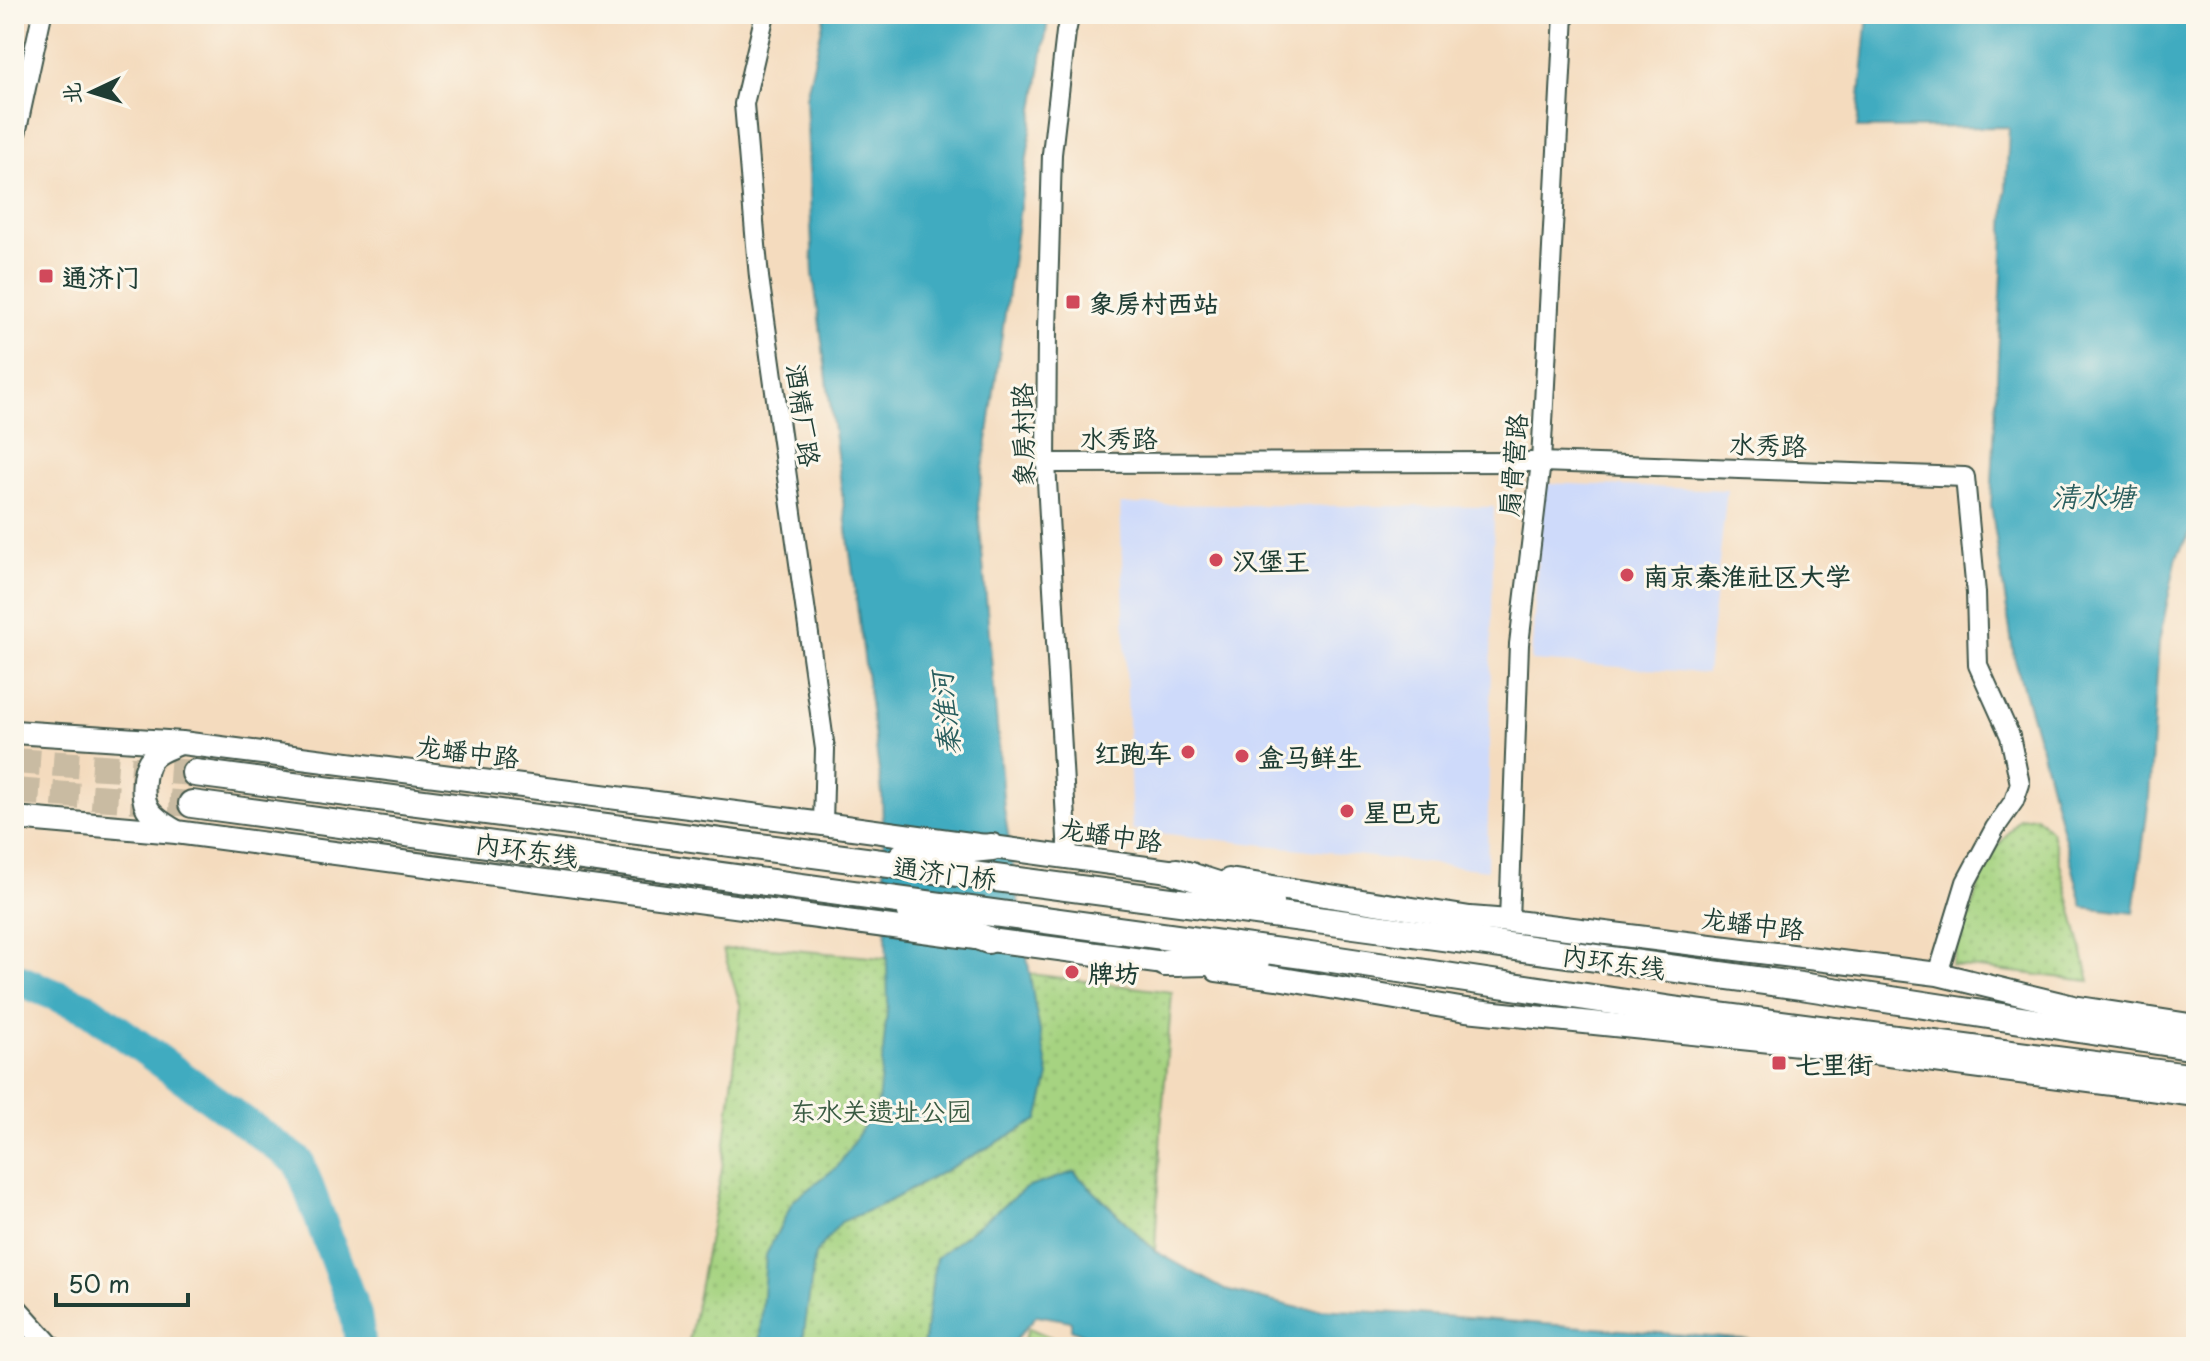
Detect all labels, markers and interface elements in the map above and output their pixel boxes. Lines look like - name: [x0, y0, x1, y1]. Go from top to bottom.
- north arrow: [52, 52, 132, 132]
- text: 北: [53, 81, 88, 106]
- place label: 通济门: [62, 257, 140, 296]
- marker: 通济门: [37, 267, 55, 285]
- place label: 象房村西站: [1089, 283, 1219, 322]
- marker: 象房村西站: [1064, 293, 1082, 311]
- street label: 酒精厂路: [777, 361, 831, 469]
- street label: 象房村路: [1002, 383, 1042, 487]
- street label: 扇骨营路: [1488, 411, 1536, 519]
- street label: 水秀路: [1080, 418, 1158, 457]
- street label: 水秀路: [1728, 423, 1808, 465]
- water label: 清水塘: [2051, 474, 2138, 517]
- place label: 汉堡王: [1232, 541, 1310, 580]
- marker: 汉堡王: [1207, 551, 1225, 569]
- place label: 南京秦淮社区大学: [1643, 556, 1851, 595]
- marker: 南京秦淮社区大学: [1618, 566, 1636, 584]
- water label: 秦淮河: [918, 666, 970, 758]
- street label: 龙蟠中路: [414, 725, 522, 777]
- place label: 红跑车: [1094, 733, 1172, 772]
- place label: 盒马鲜生: [1258, 737, 1362, 776]
- marker: 红跑车: [1179, 743, 1197, 761]
- marker: 盒马鲜生: [1233, 747, 1251, 765]
- place label: 星巴克: [1363, 792, 1441, 831]
- marker: 星巴克: [1338, 802, 1356, 820]
- street label: 龙蟠中路: [1057, 807, 1165, 861]
- street label: 内环东线: [473, 822, 581, 876]
- street label: 通济门桥: [891, 846, 999, 898]
- street label: 龙蟠中路: [1699, 897, 1807, 949]
- street label: 内环东线: [1560, 934, 1668, 988]
- place label: 牌坊: [1088, 953, 1140, 992]
- marker: 牌坊: [1063, 963, 1081, 981]
- place label: 七里街: [1795, 1044, 1873, 1083]
- marker: 七里街: [1770, 1054, 1788, 1072]
- park label: 东水关遗址公园: [790, 1091, 972, 1130]
- scale bar: [56, 1257, 188, 1307]
- text: 50 m: [68, 1265, 130, 1301]

